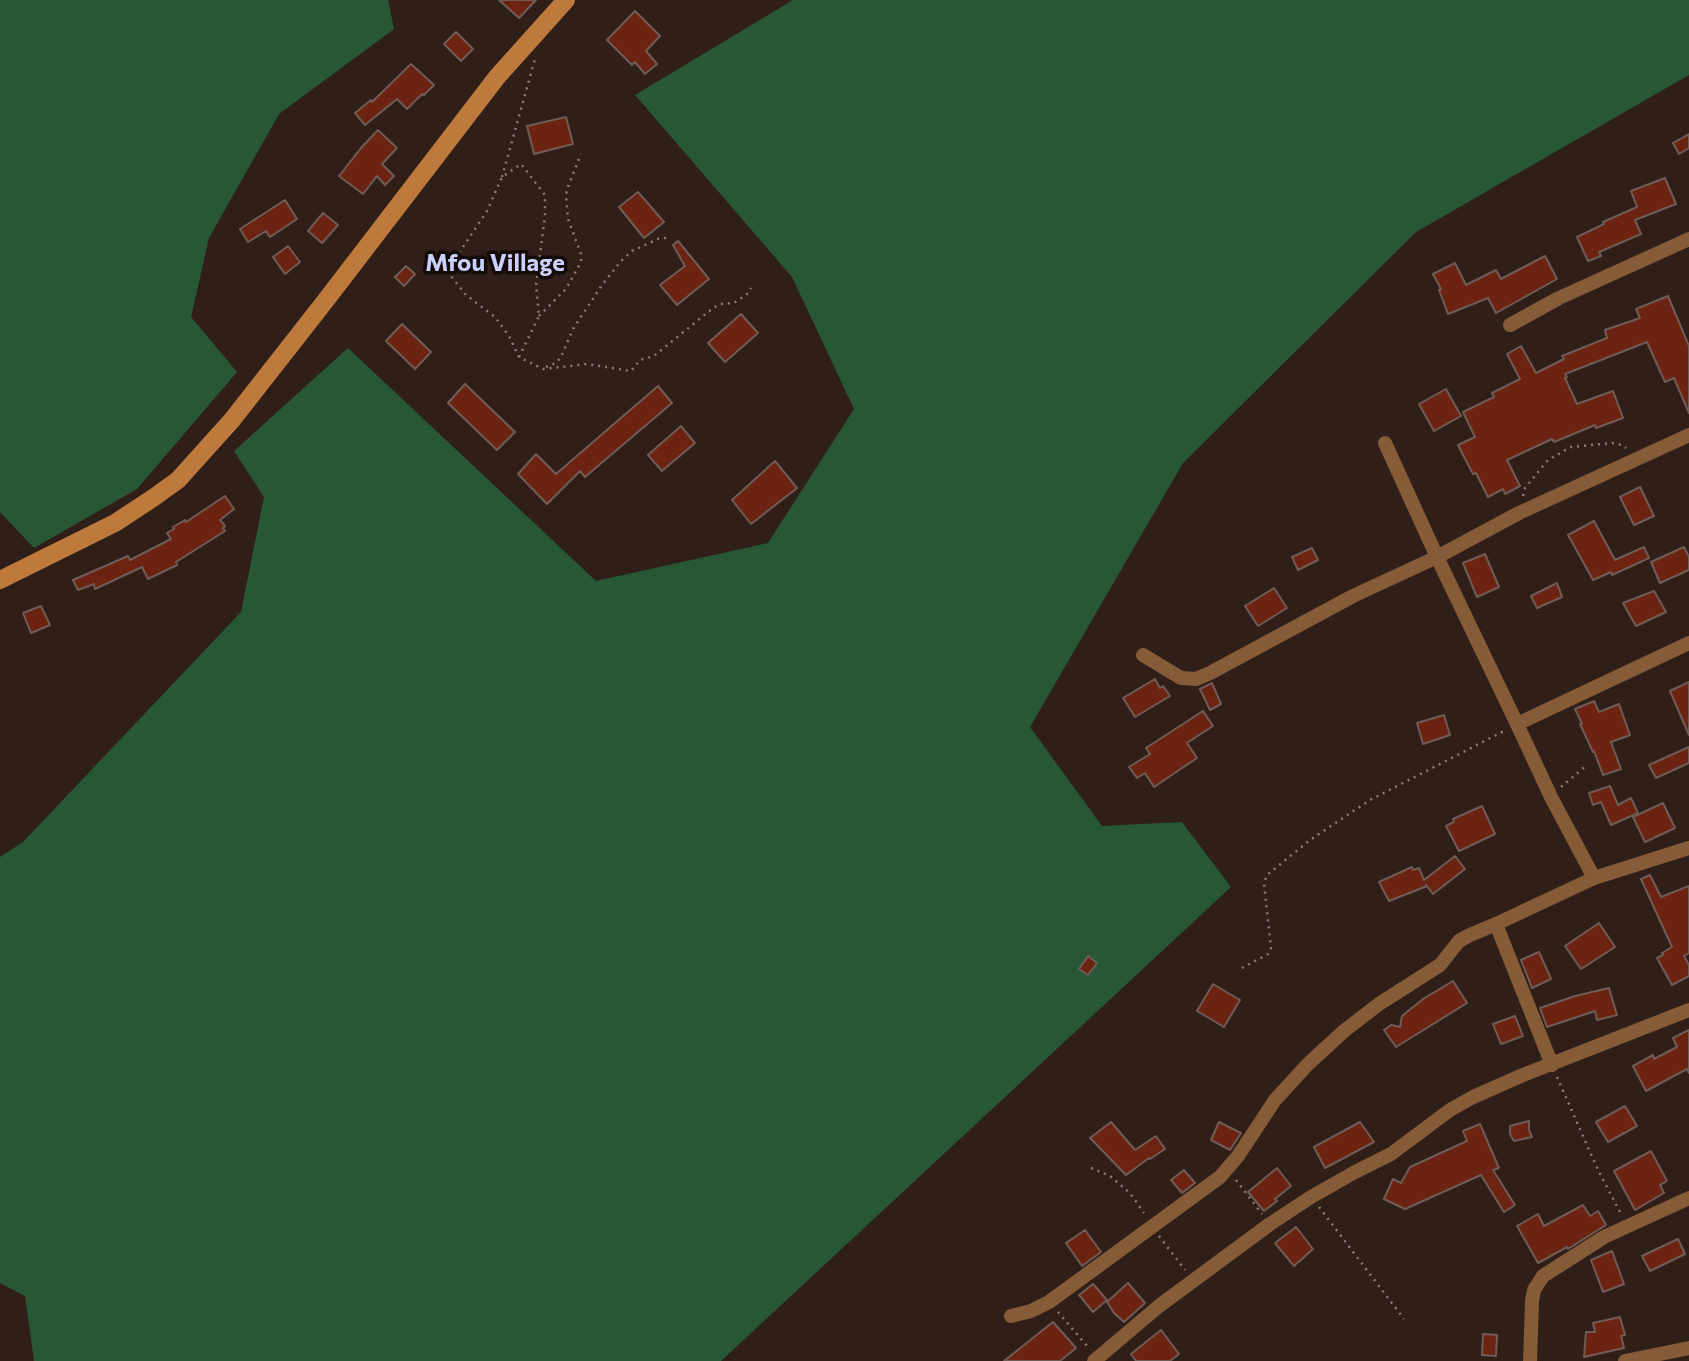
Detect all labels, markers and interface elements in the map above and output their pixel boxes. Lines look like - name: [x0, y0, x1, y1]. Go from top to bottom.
- district label: Mfou Village: [425, 249, 565, 277]

